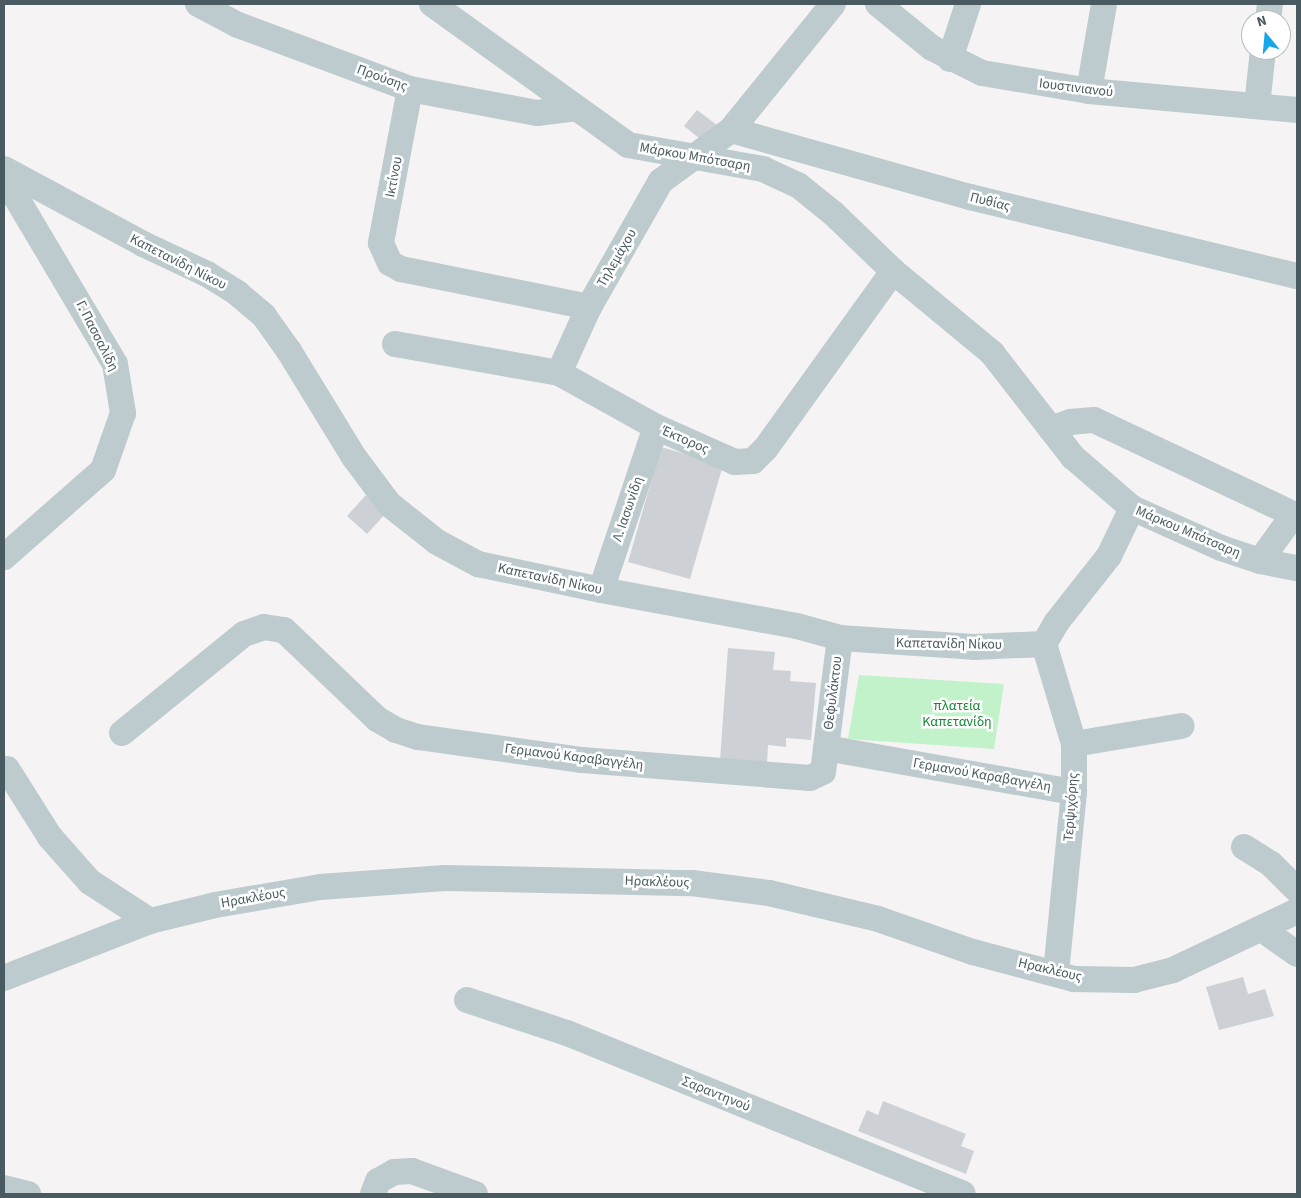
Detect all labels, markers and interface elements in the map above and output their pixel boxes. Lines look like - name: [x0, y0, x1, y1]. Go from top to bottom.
- north arrow: [1241, 10, 1291, 60]
- text: N: [1255, 11, 1269, 33]
- street label: Προύσης: [354, 61, 410, 95]
- street label: Ιουστινιανού: [1038, 75, 1114, 101]
- street label: Μάρκου Μπότσαρη: [638, 139, 752, 175]
- street label: Ικτίνου: [382, 155, 406, 199]
- street label: Πυθίας: [968, 189, 1012, 215]
- street label: Τηλεμάχου: [594, 226, 640, 290]
- street label: Καπετανίδη Νίκου: [127, 230, 229, 294]
- street label: Γ. Πασσαλίδη: [72, 298, 122, 374]
- street label: Έκτορος: [659, 422, 711, 458]
- street label: Λ. Ιασωνίδη: [609, 474, 647, 544]
- street label: Μάρκου Μπότσαρη: [1133, 502, 1243, 562]
- street label: Καπετανίδη Νίκου: [496, 560, 604, 598]
- street label: Καπετανίδη Νίκου: [896, 635, 1002, 653]
- street label: Θεφυλάκτου: [820, 655, 846, 731]
- park label: πλατεία Καπετανίδη: [922, 698, 992, 730]
- street label: Γερμανού Καραβαγγέλη: [504, 740, 644, 774]
- street label: Γερμανού Καραβαγγέλη: [912, 755, 1052, 795]
- street label: Τερψιχόρης: [1060, 772, 1082, 842]
- street label: Ηρακλέους: [624, 872, 690, 892]
- street label: Ηρακλέους: [220, 884, 286, 912]
- street label: Ηρακλέους: [1016, 955, 1084, 985]
- street label: Σαραντηνού: [679, 1073, 753, 1115]

